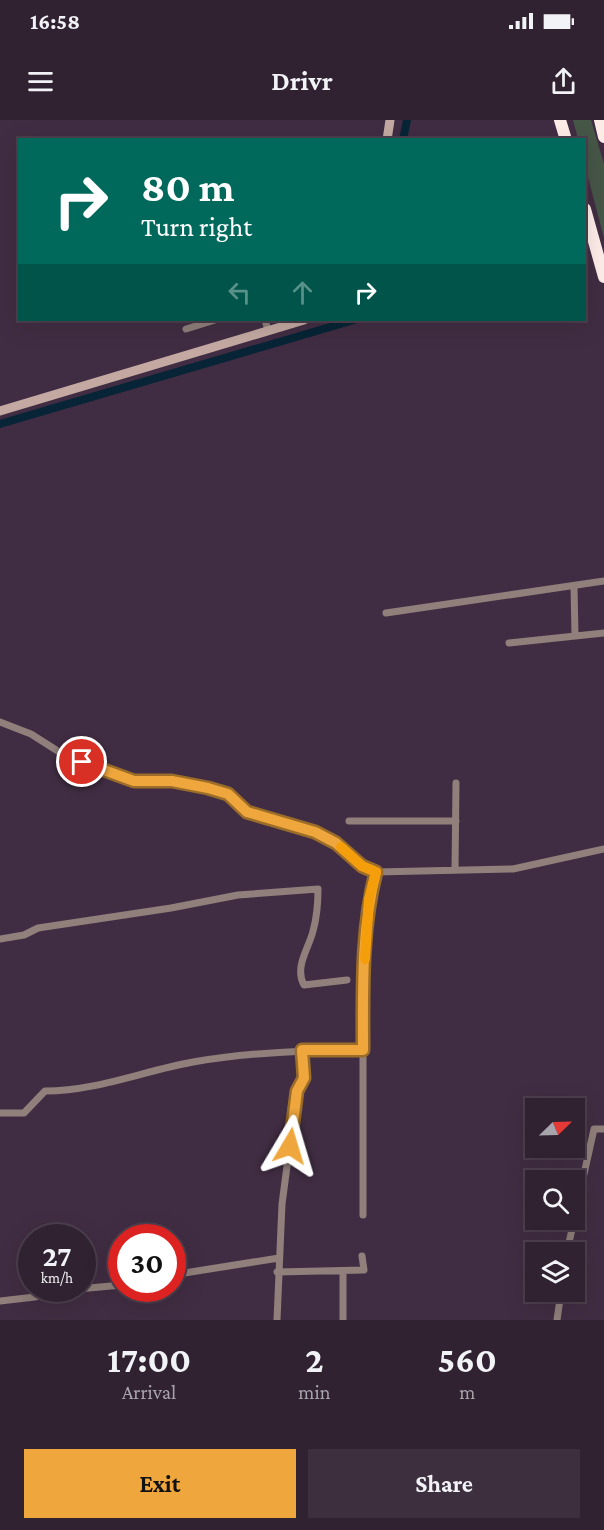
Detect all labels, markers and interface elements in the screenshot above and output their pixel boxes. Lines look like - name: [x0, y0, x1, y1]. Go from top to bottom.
- text: 16:58: [30, 9, 80, 34]
- icon: menu: [24, 65, 57, 98]
- icon: share: [547, 65, 580, 98]
- text: Drivr: [271, 66, 333, 96]
- icon: right: [42, 162, 120, 240]
- text: 80 m: [141, 163, 235, 210]
- text: Turn right: [141, 212, 252, 242]
- icon: left: [223, 276, 256, 309]
- icon: ahead: [286, 276, 319, 309]
- icon: right: [349, 276, 382, 309]
- pin: [56, 736, 107, 787]
- icon: arrive: [65, 745, 98, 778]
- north arrow: [525, 1098, 585, 1158]
- map controls: [525, 1098, 585, 1302]
- position arrow: [258, 1114, 322, 1178]
- button: search: [525, 1170, 585, 1230]
- speed limit sign: 30: [108, 1224, 186, 1302]
- text: 27: [42, 1239, 72, 1272]
- button: layers: [525, 1242, 585, 1302]
- text: km/h: [41, 1270, 73, 1286]
- text: 17:00: [107, 1340, 191, 1380]
- text: 2: [305, 1340, 324, 1380]
- text: 560: [438, 1340, 497, 1380]
- text: Arrival: [122, 1381, 176, 1403]
- text: min: [298, 1381, 330, 1403]
- text: m: [459, 1381, 475, 1403]
- button: Exit: [24, 1449, 296, 1518]
- button: Share: [308, 1449, 580, 1518]

